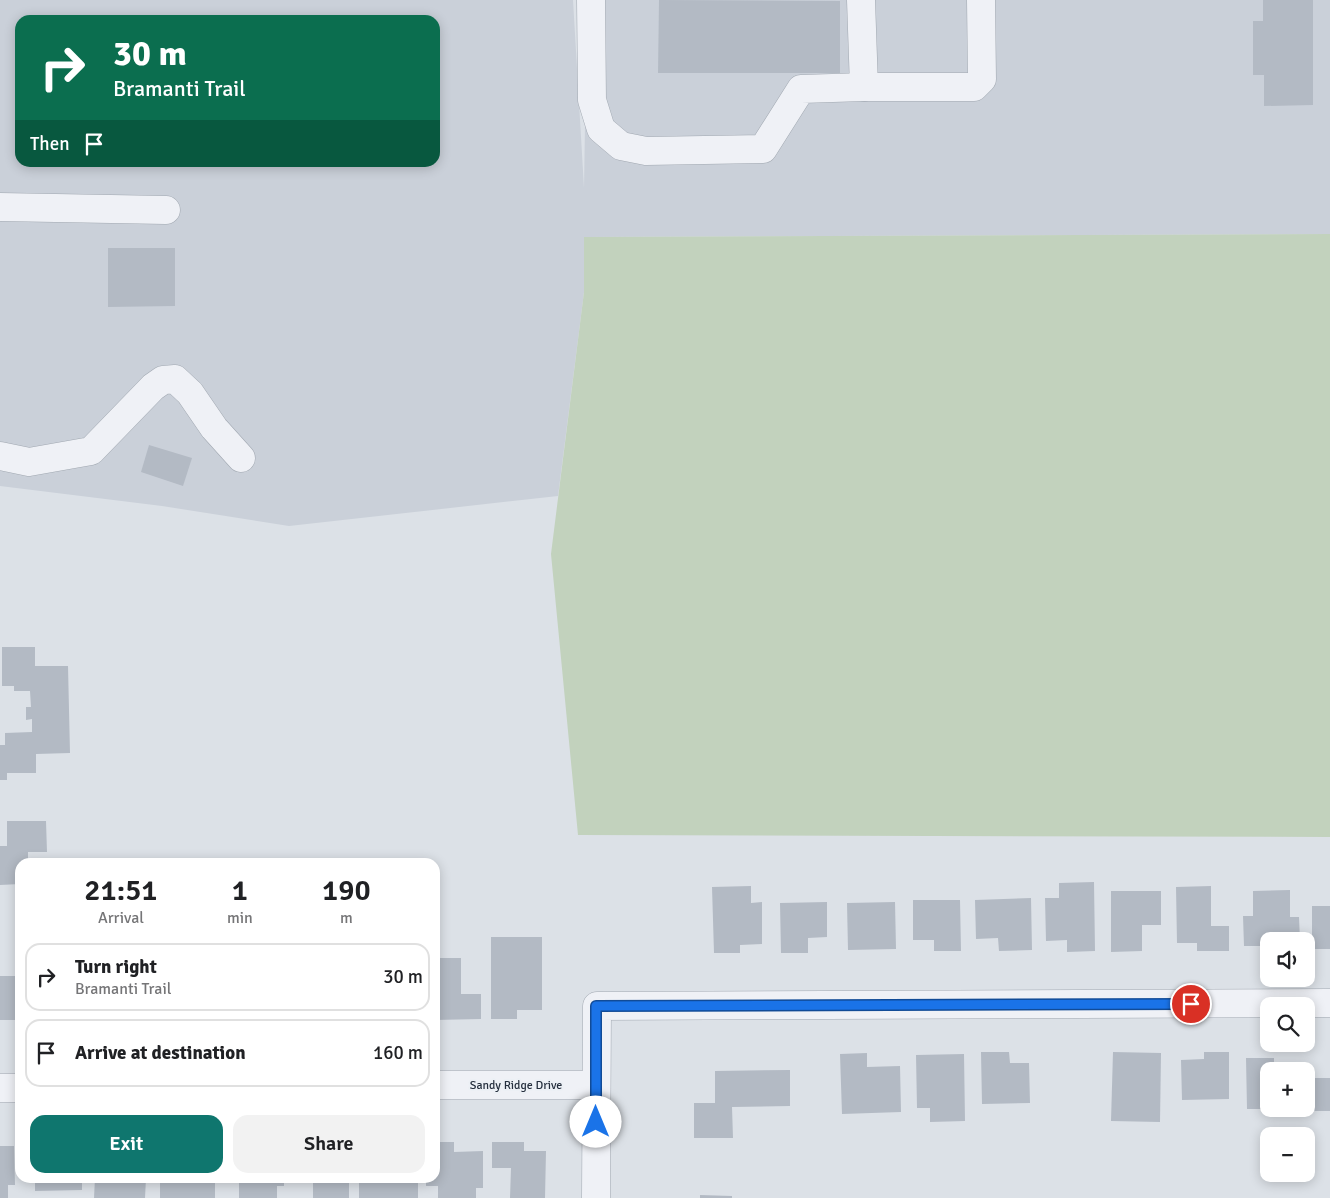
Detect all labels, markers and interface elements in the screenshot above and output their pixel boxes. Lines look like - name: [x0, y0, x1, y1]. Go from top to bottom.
- text: 30 m: [113, 32, 187, 75]
- icon: right: [30, 35, 95, 100]
- text: Bramanti Trail: [113, 75, 246, 102]
- icon: arrive: [80, 130, 108, 158]
- text: Then: [30, 132, 70, 156]
- text: 21:51: [84, 872, 158, 909]
- text: 1: [232, 872, 248, 909]
- text: 190: [322, 872, 371, 909]
- text: Arrival: [98, 908, 144, 928]
- text: min: [227, 908, 253, 928]
- text: m: [340, 908, 353, 928]
- map controls: [1260, 932, 1315, 1182]
- button: sound: [1260, 932, 1315, 987]
- text: Turn right: [75, 955, 157, 979]
- icon: right: [32, 963, 60, 991]
- text: 30 m: [383, 965, 423, 989]
- text: Bramanti Trail: [75, 979, 172, 999]
- pin: [1170, 983, 1212, 1025]
- icon: arrive: [1177, 990, 1205, 1018]
- button: search: [1260, 997, 1315, 1052]
- icon: arrive: [32, 1039, 60, 1067]
- text: Arrive at destination: [75, 1041, 246, 1065]
- text: 160 m: [373, 1041, 423, 1065]
- button: +: [1260, 1062, 1315, 1117]
- street label: Sandy Ridge Drive: [470, 1078, 562, 1093]
- position arrow: [569, 1095, 621, 1147]
- button: Exit: [30, 1115, 223, 1173]
- button: Share: [233, 1115, 425, 1173]
- button: −: [1260, 1127, 1315, 1182]

